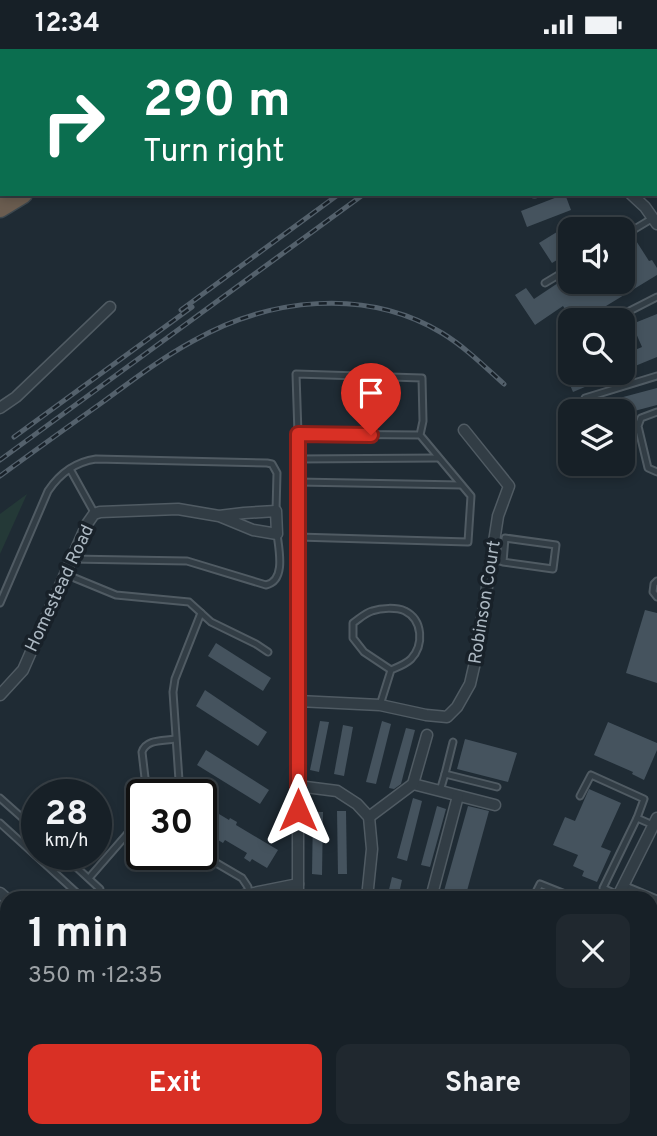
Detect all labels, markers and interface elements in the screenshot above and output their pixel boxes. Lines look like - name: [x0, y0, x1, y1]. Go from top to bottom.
- text: 12:34: [35, 8, 100, 41]
- text: 290 m: [143, 72, 291, 134]
- icon: right: [28, 77, 119, 168]
- text: Turn right: [143, 133, 285, 173]
- map controls: [558, 217, 635, 476]
- button: sound: [558, 217, 635, 294]
- button: search: [558, 308, 635, 385]
- pin: [341, 363, 401, 435]
- icon: arrive: [352, 374, 390, 412]
- button: layers: [558, 399, 635, 476]
- street label: Homestead Road: [21, 521, 100, 656]
- street label: Robinson Court: [464, 539, 507, 666]
- position arrow: [261, 773, 335, 847]
- speed limit sign: 30: [126, 779, 217, 870]
- text: 28: [45, 793, 88, 837]
- text: km/h: [45, 830, 88, 853]
- text: 1 min: [28, 909, 129, 962]
- button: close: [556, 914, 630, 988]
- text: 350 m · 12:35: [28, 962, 163, 991]
- button: Exit: [28, 1044, 322, 1124]
- button: Share: [336, 1044, 630, 1124]

